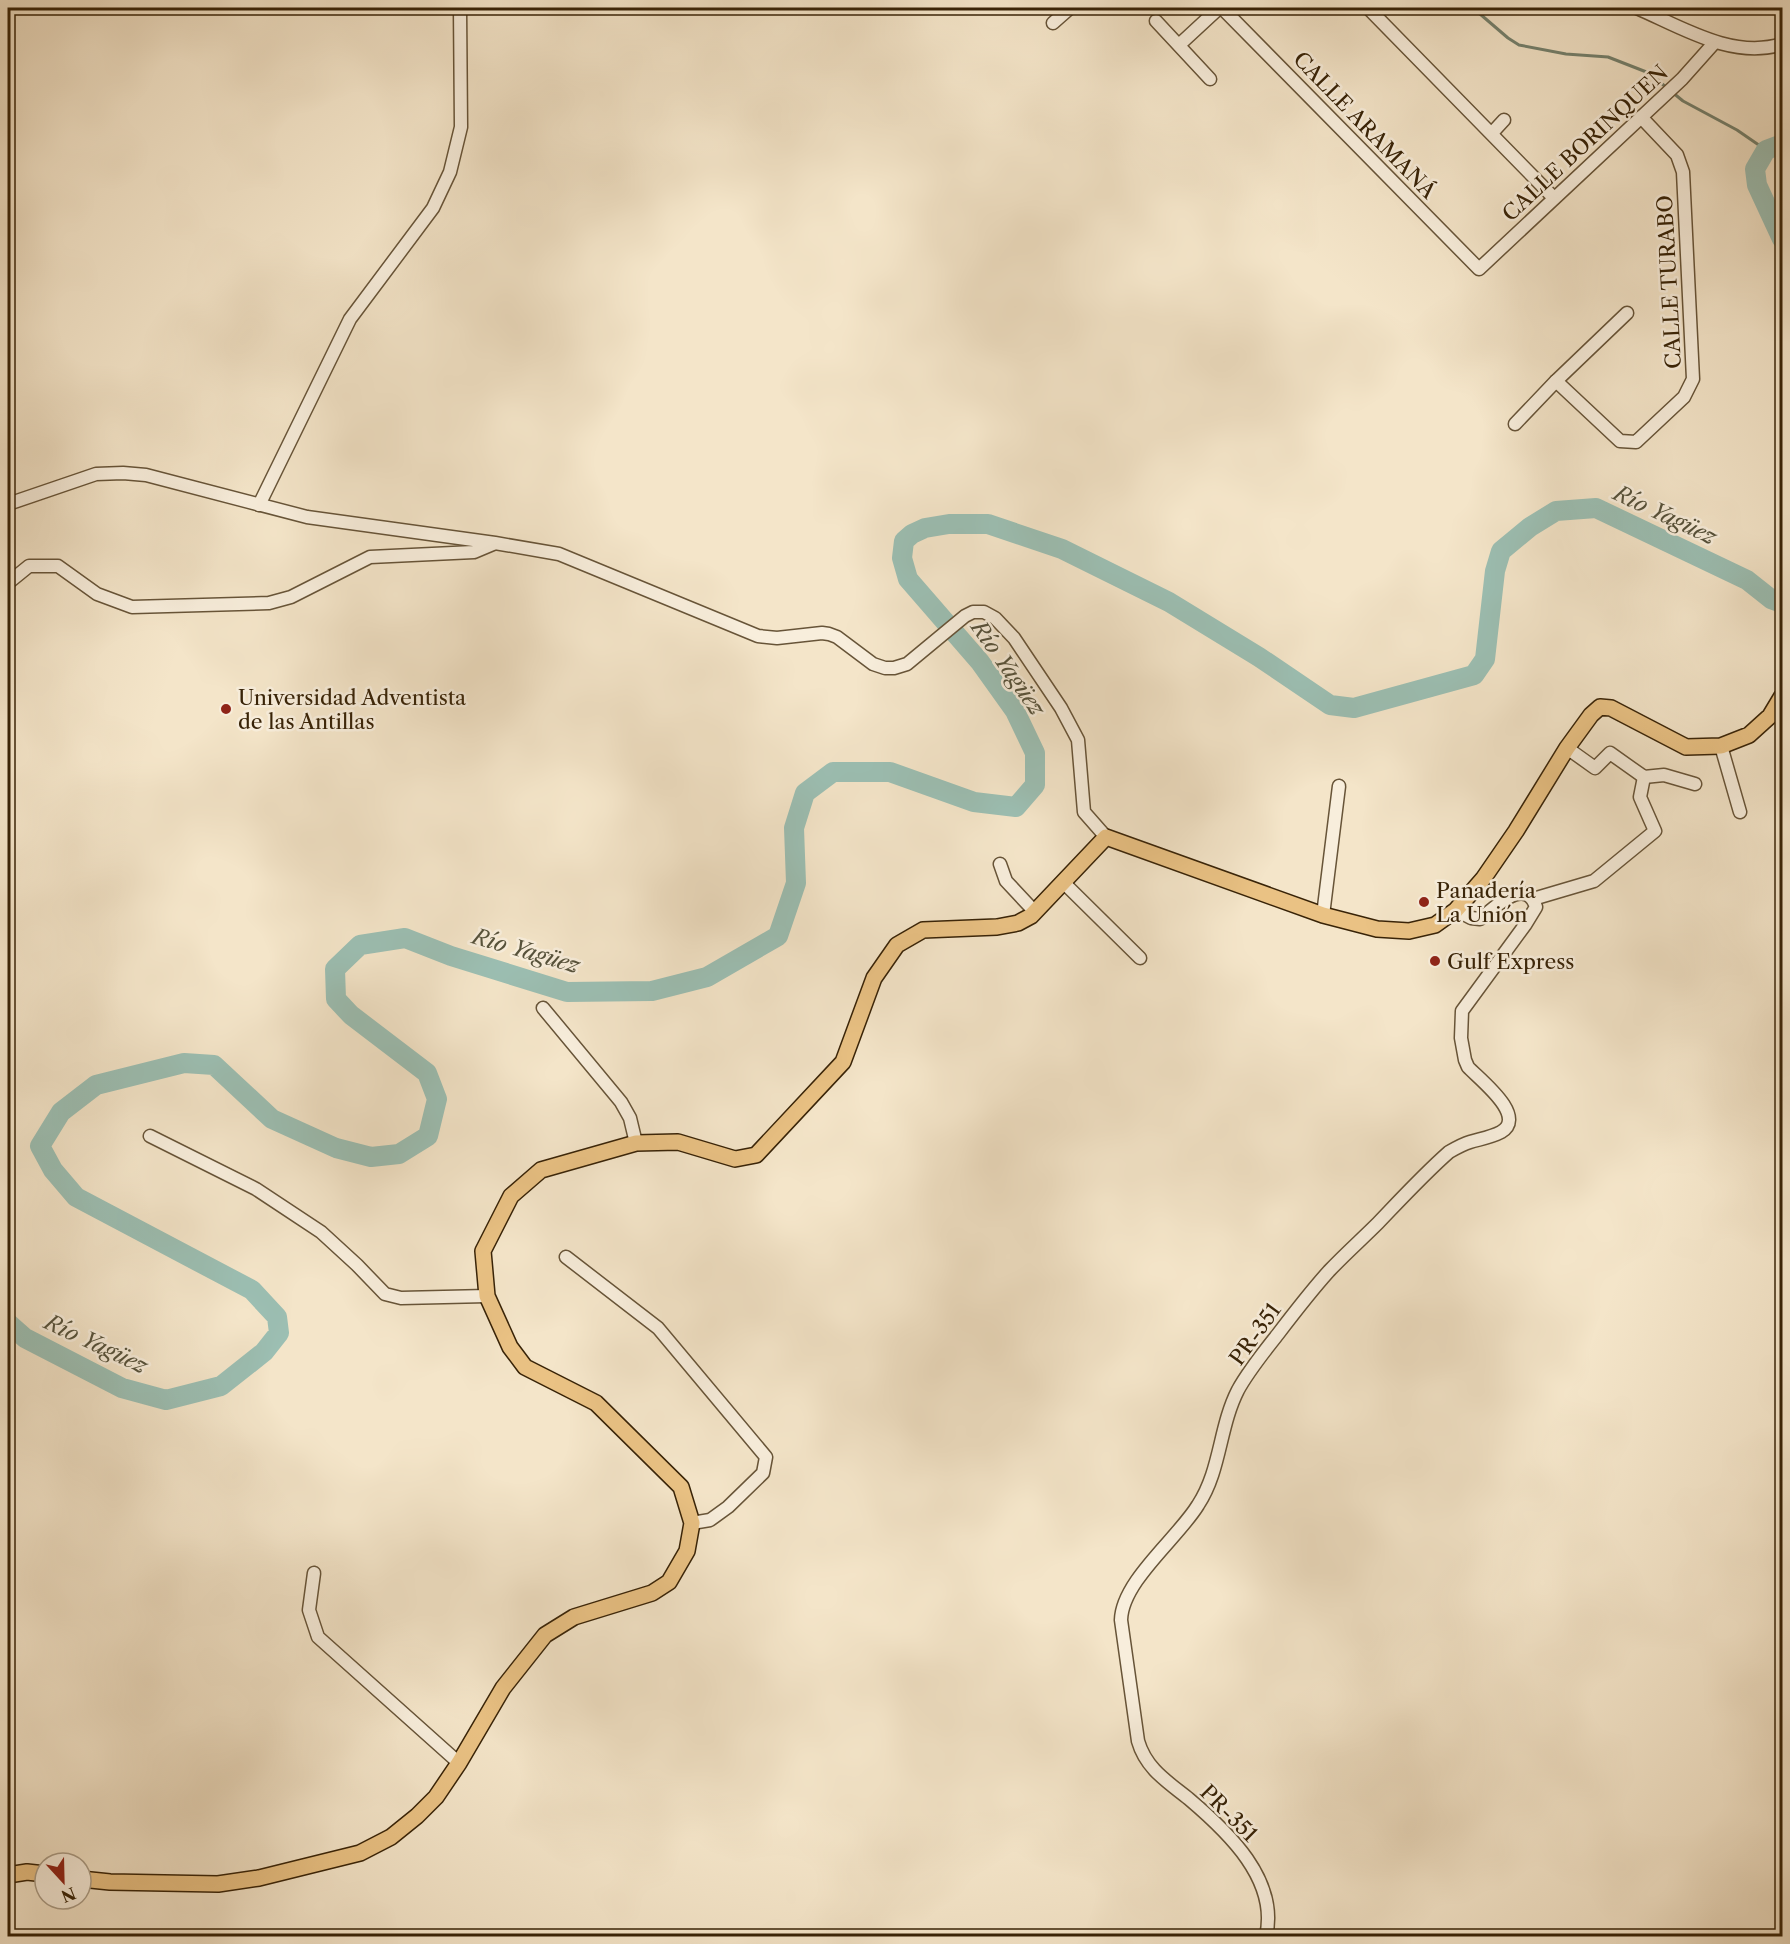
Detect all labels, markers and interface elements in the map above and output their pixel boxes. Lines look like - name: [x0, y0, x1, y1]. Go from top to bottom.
- street label: CALLE ARAMANÁ: [1288, 46, 1442, 204]
- street label: CALLE BORINQUEN: [1497, 60, 1673, 226]
- street label: CALLE TURABO: [1652, 195, 1686, 369]
- water label: Río Yagüez: [1608, 479, 1722, 551]
- water label: Río Yagüez: [964, 614, 1051, 722]
- place label: Universidad Adventista de las Antillas: [238, 685, 467, 734]
- marker: Universidad Adventista de las Antillas: [219, 702, 233, 716]
- place label: Panadería La Unión: [1436, 878, 1537, 927]
- marker: Panadería La Unión: [1417, 895, 1431, 909]
- water label: Río Yagüez: [467, 922, 584, 980]
- place label: Gulf Express: [1447, 949, 1574, 974]
- marker: Gulf Express: [1428, 954, 1442, 968]
- street label: PR-351: [1224, 1298, 1286, 1370]
- water label: Río Yagüez: [39, 1308, 153, 1380]
- street label: PR-351: [1195, 1779, 1263, 1847]
- north arrow: [33, 1851, 93, 1911]
- text: N: [58, 1883, 79, 1907]

